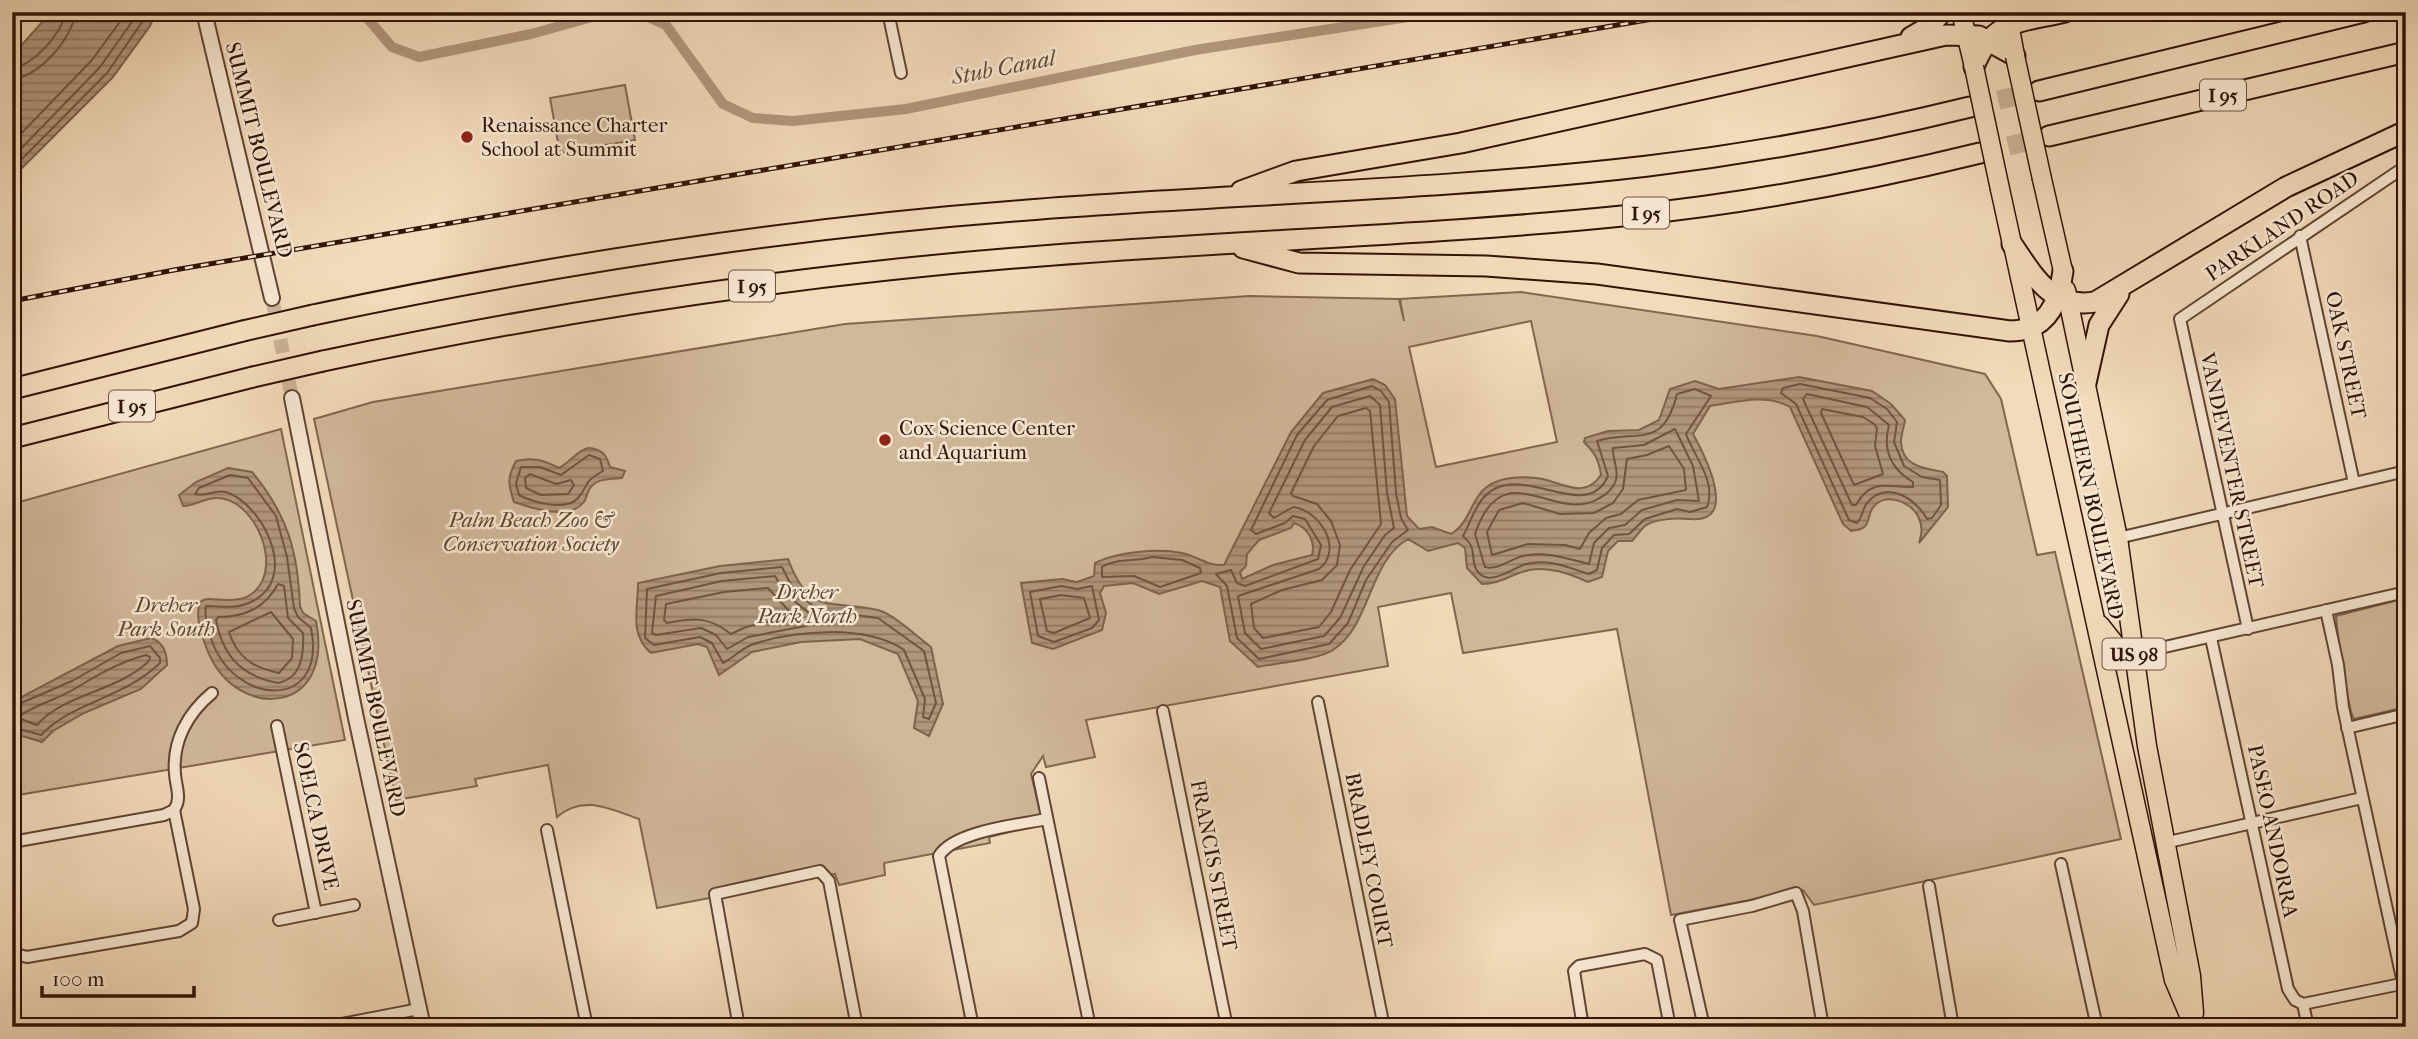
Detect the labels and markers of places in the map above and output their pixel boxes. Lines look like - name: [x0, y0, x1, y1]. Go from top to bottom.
- place label: Renaissance Charter School at Summit: [481, 113, 667, 161]
- marker: Renaissance Charter School at Summit: [459, 129, 475, 145]
- place label: Cox Science Center and Aquarium: [899, 416, 1075, 464]
- marker: Cox Science Center and Aquarium: [877, 432, 893, 448]

